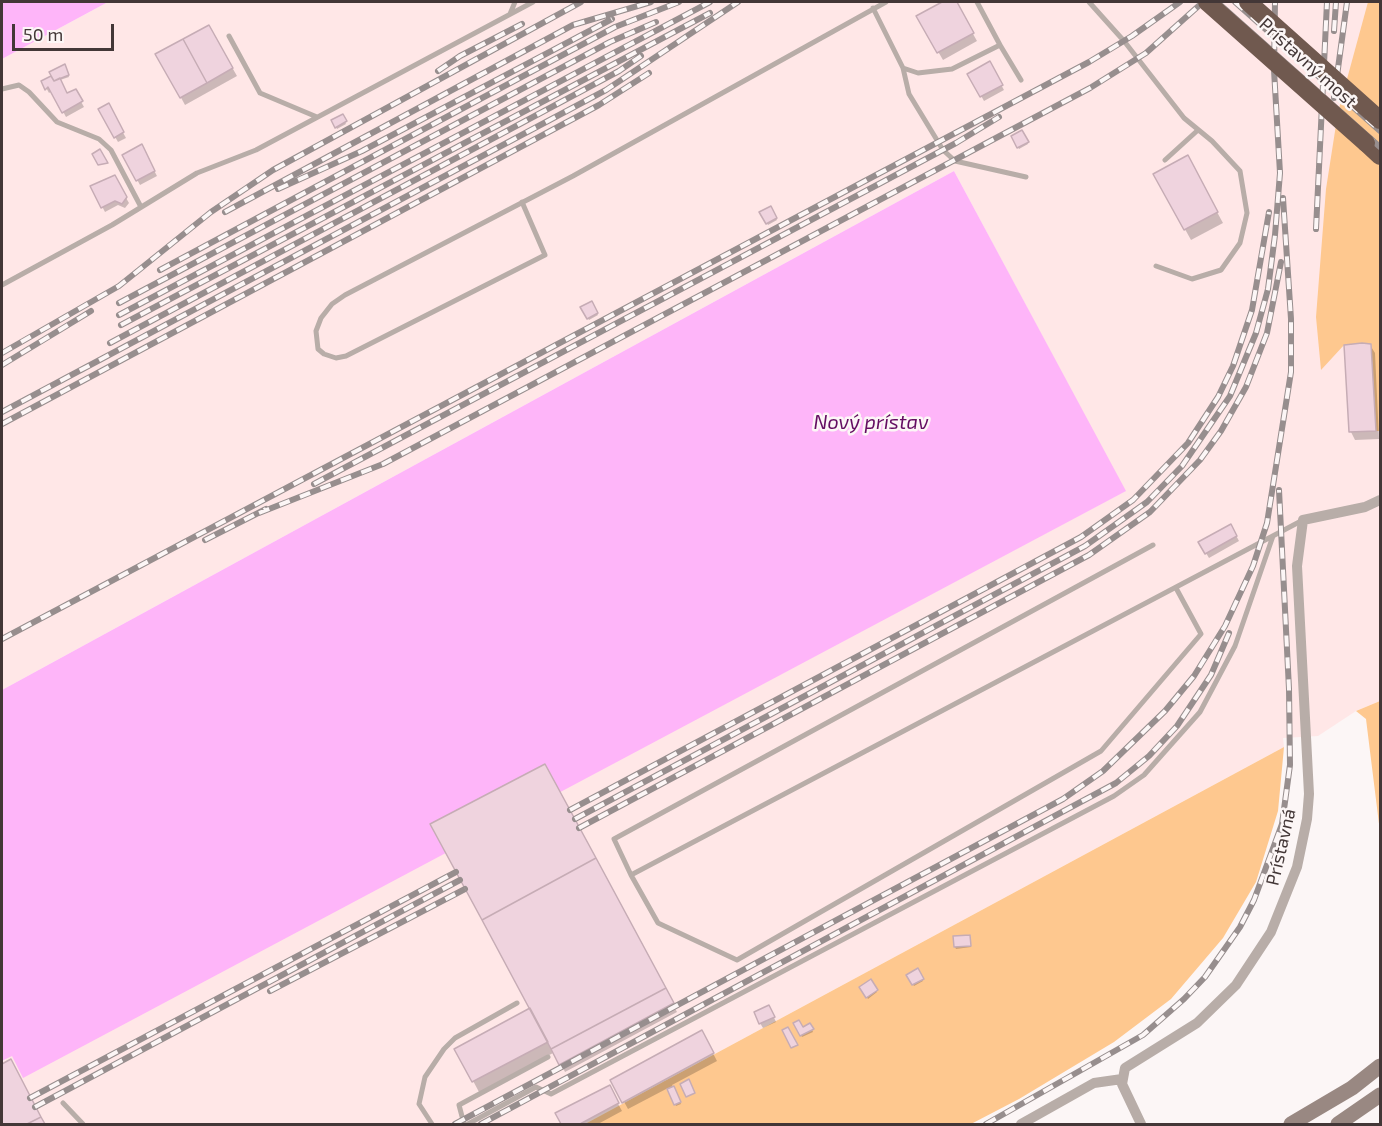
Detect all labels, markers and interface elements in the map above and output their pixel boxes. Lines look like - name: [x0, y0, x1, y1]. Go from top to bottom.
- scale bar: [15, 12, 117, 50]
- street label: Prístavný most: [1255, 14, 1361, 112]
- text: 50 m: [23, 23, 63, 45]
- water label: Nový prístav: [813, 410, 929, 434]
- street label: Prístavná: [1262, 807, 1300, 887]

